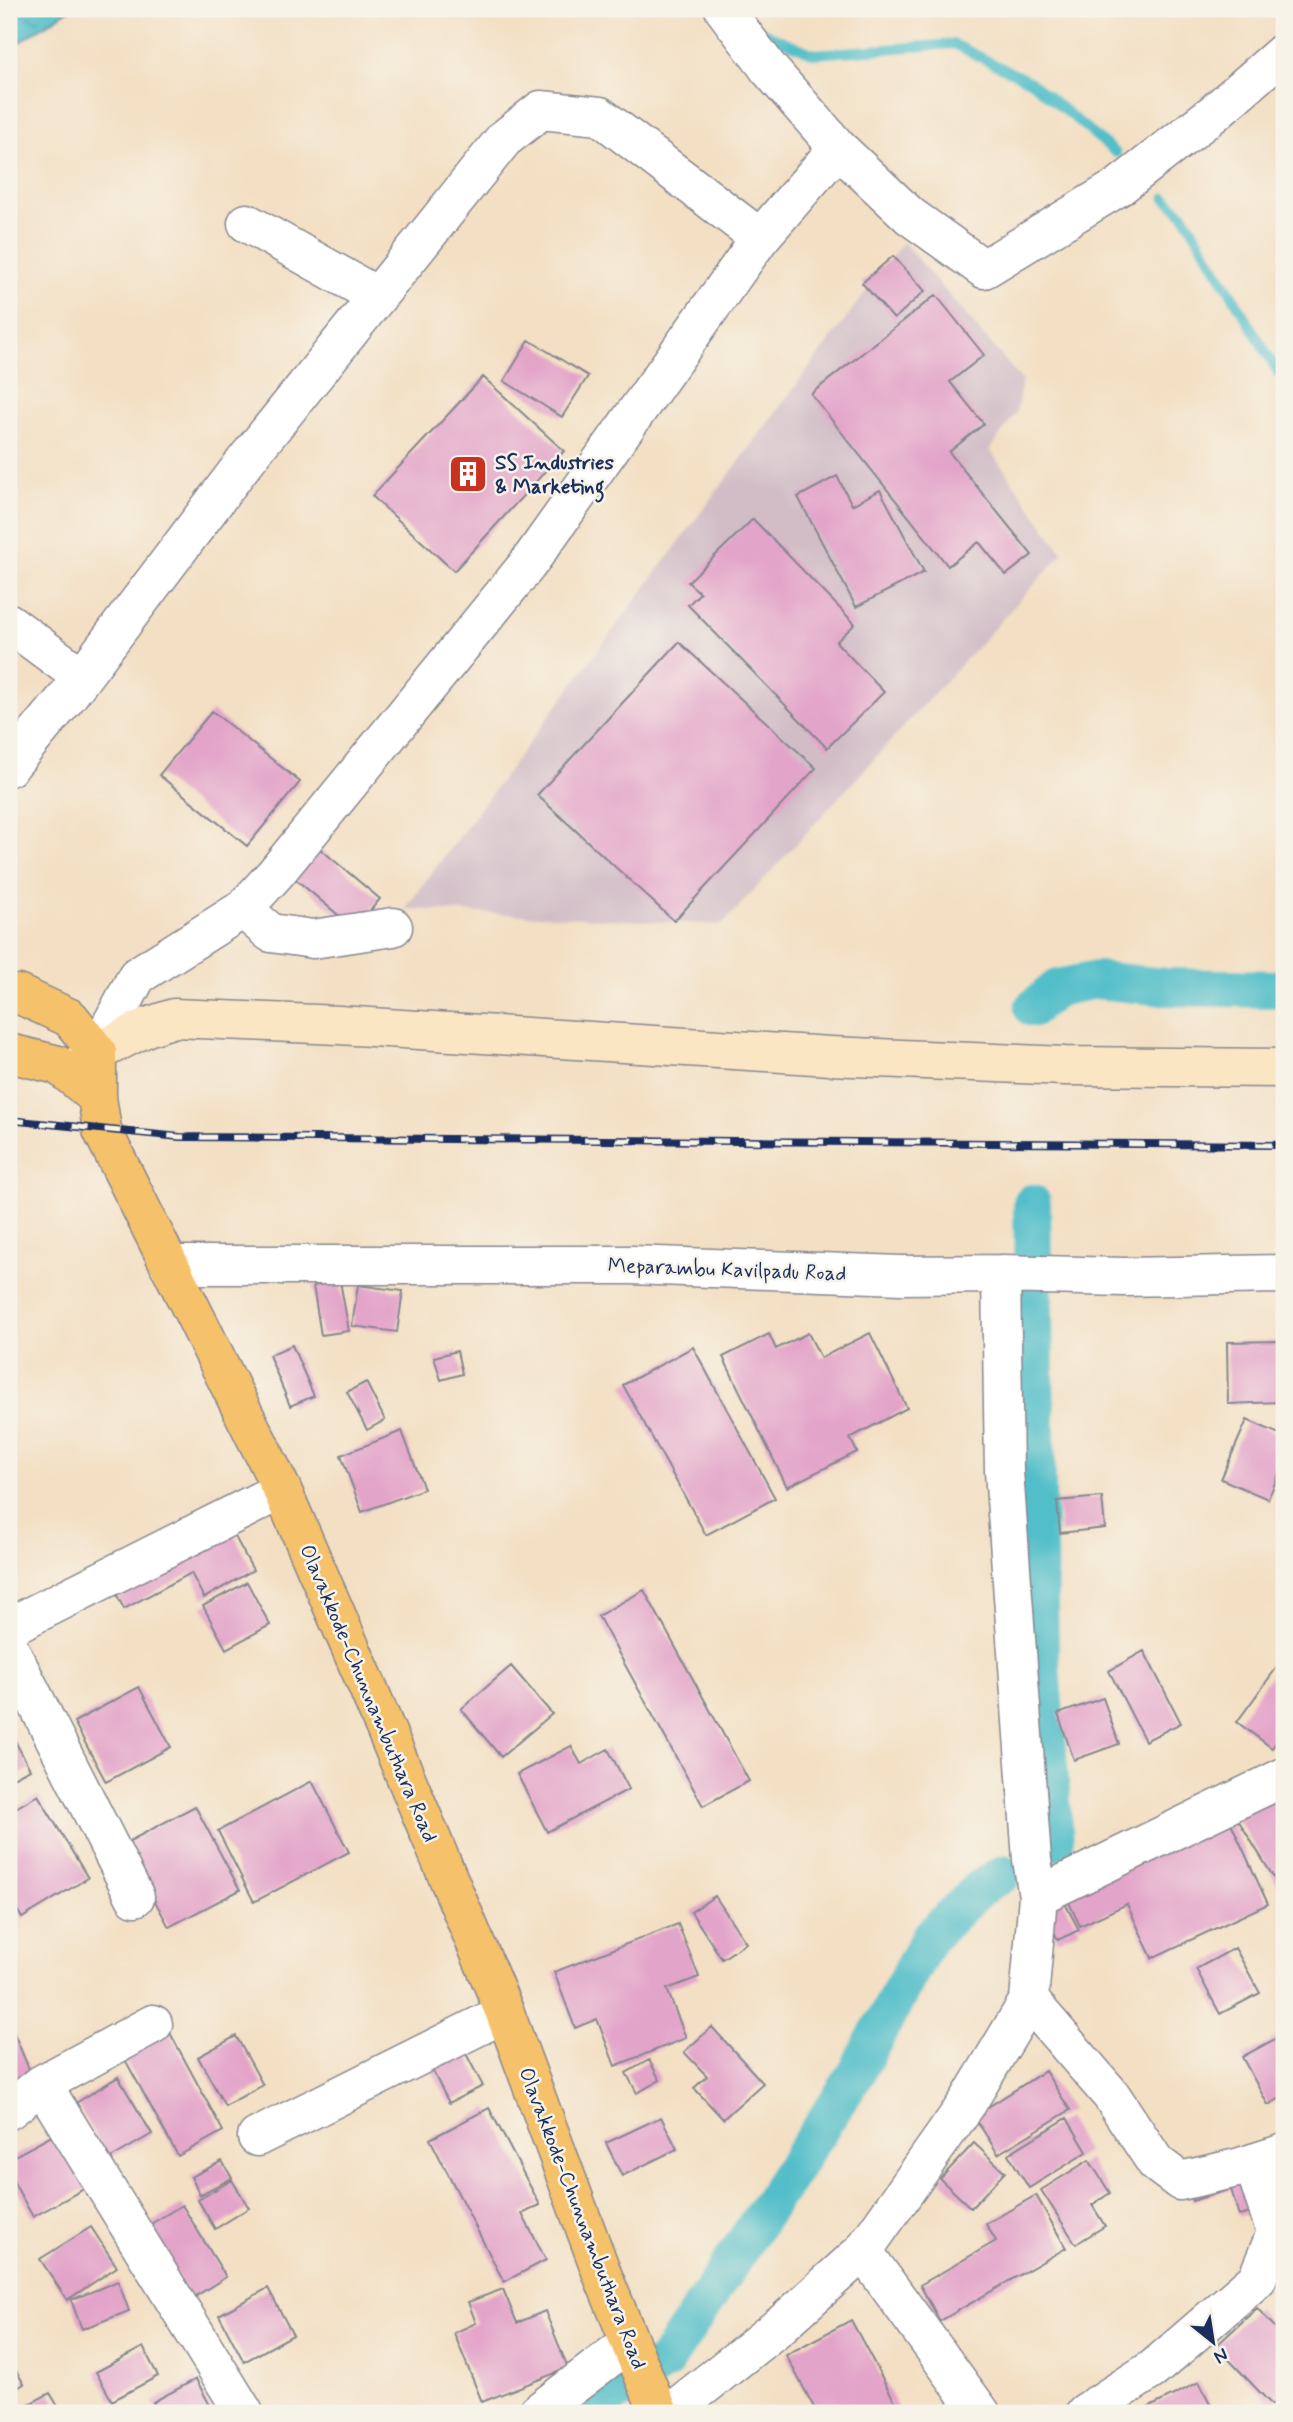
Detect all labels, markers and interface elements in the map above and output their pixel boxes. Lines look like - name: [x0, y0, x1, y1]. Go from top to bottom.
- place label: SS Industries & Marketing: [495, 449, 614, 503]
- building icon: SS Industries & Marketing: [447, 453, 489, 495]
- street label: Meparambu Kavilpadu Road: [607, 1252, 847, 1288]
- street label: Olavakkode-Chunnambuthara Road: [292, 1540, 444, 1847]
- street label: Olavakkode-Chunnambuthara Road: [511, 2063, 653, 2373]
- north arrow: [1178, 2306, 1248, 2376]
- text: N: [1209, 2341, 1232, 2369]

